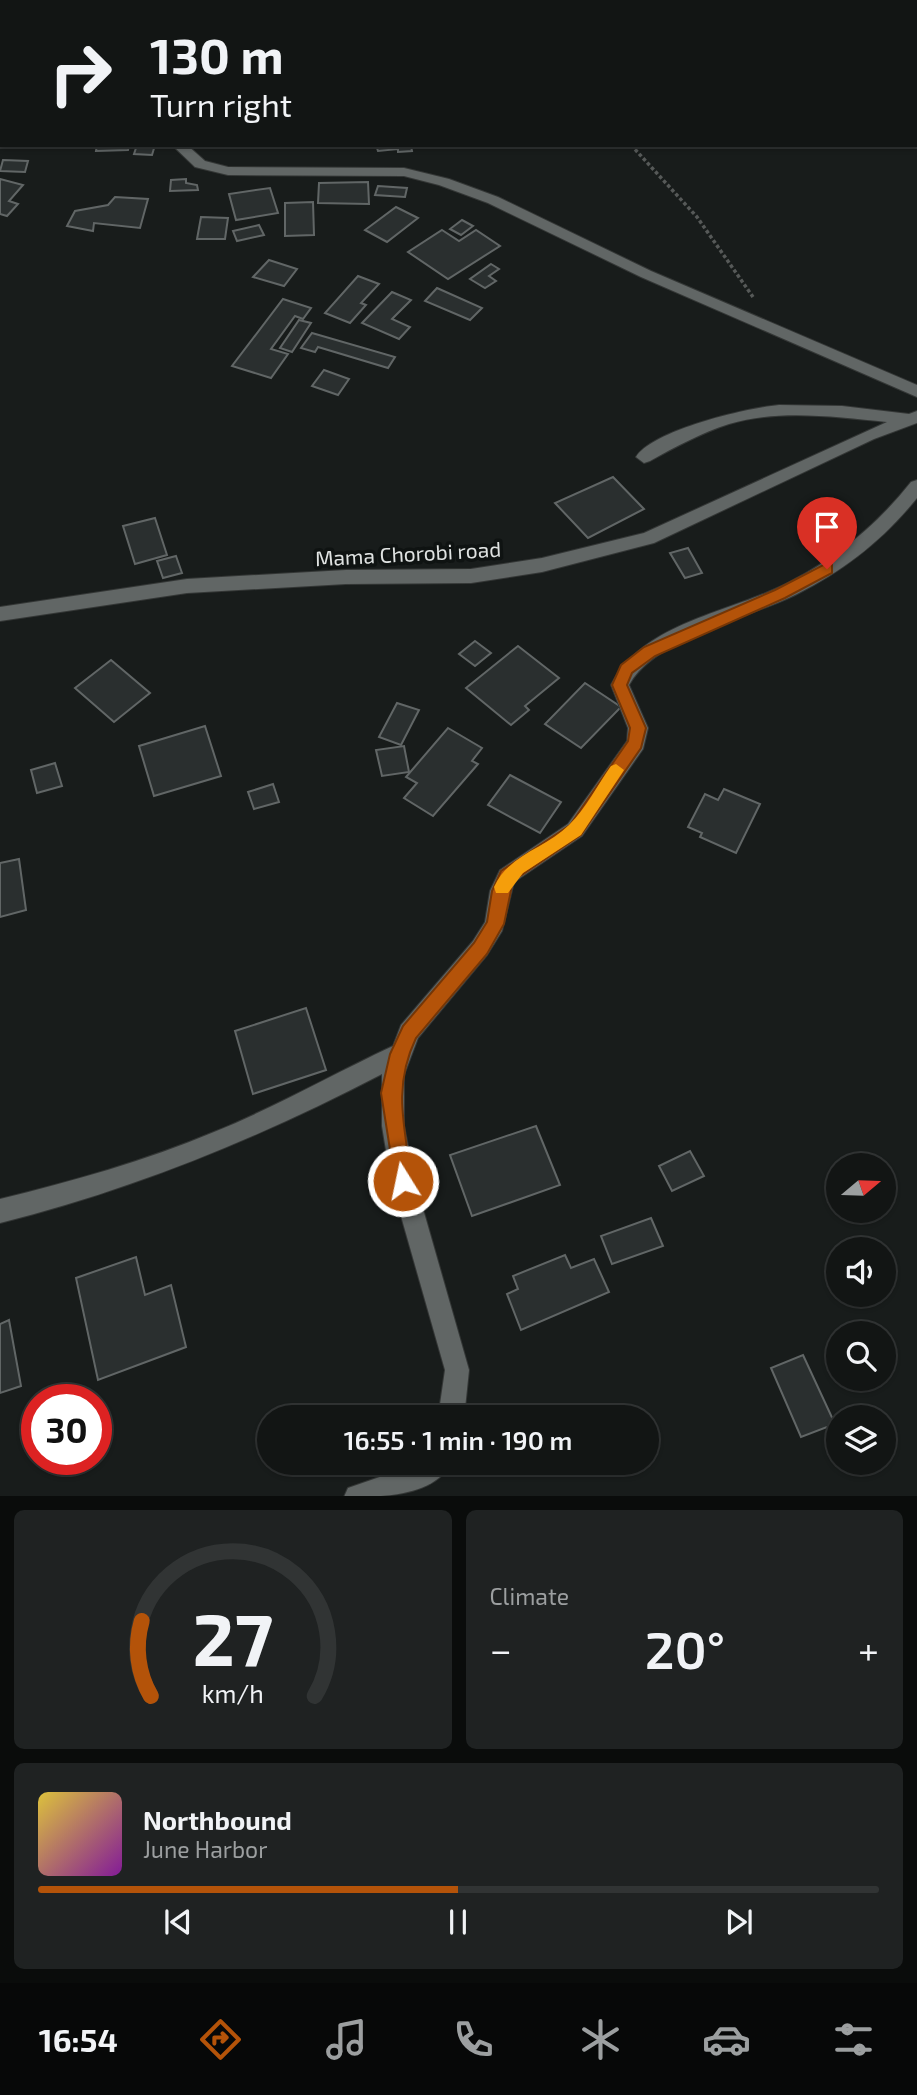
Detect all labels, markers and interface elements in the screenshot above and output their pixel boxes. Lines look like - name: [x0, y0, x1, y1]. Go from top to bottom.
- text: 130 m: [150, 25, 284, 84]
- icon: right: [35, 28, 126, 119]
- text: Turn right: [150, 85, 292, 123]
- pin: [797, 497, 857, 569]
- icon: arrive: [808, 508, 846, 546]
- street label: Mama Chorobi road: [314, 536, 502, 570]
- position arrow: [366, 1144, 440, 1218]
- north arrow: [826, 1153, 896, 1223]
- map controls: [826, 1153, 896, 1475]
- button: sound: [826, 1237, 896, 1307]
- button: search: [826, 1321, 896, 1391]
- speed limit sign: 30: [21, 1384, 112, 1475]
- button: layers: [826, 1405, 896, 1475]
- text: 16:55 · 1 min · 190 m: [344, 1424, 572, 1455]
- text: Climate: [490, 1582, 569, 1610]
- text: 27: [192, 1593, 273, 1681]
- text: 20°: [645, 1617, 725, 1679]
- text: −: [490, 1626, 512, 1672]
- text: +: [858, 1626, 879, 1672]
- text: km/h: [202, 1677, 264, 1707]
- text: Northbound: [143, 1804, 292, 1835]
- text: June Harbor: [143, 1835, 267, 1863]
- icon: previous: [159, 1903, 197, 1941]
- icon: pause: [439, 1903, 477, 1941]
- icon: next: [720, 1903, 758, 1941]
- icon: directions: [196, 2015, 245, 2064]
- icon: music: [322, 2015, 371, 2064]
- icon: phone: [449, 2015, 498, 2064]
- icon: climate: [576, 2015, 625, 2064]
- icon: car: [702, 2015, 751, 2064]
- icon: filters: [829, 2015, 878, 2064]
- text: 16:54: [39, 2020, 118, 2058]

